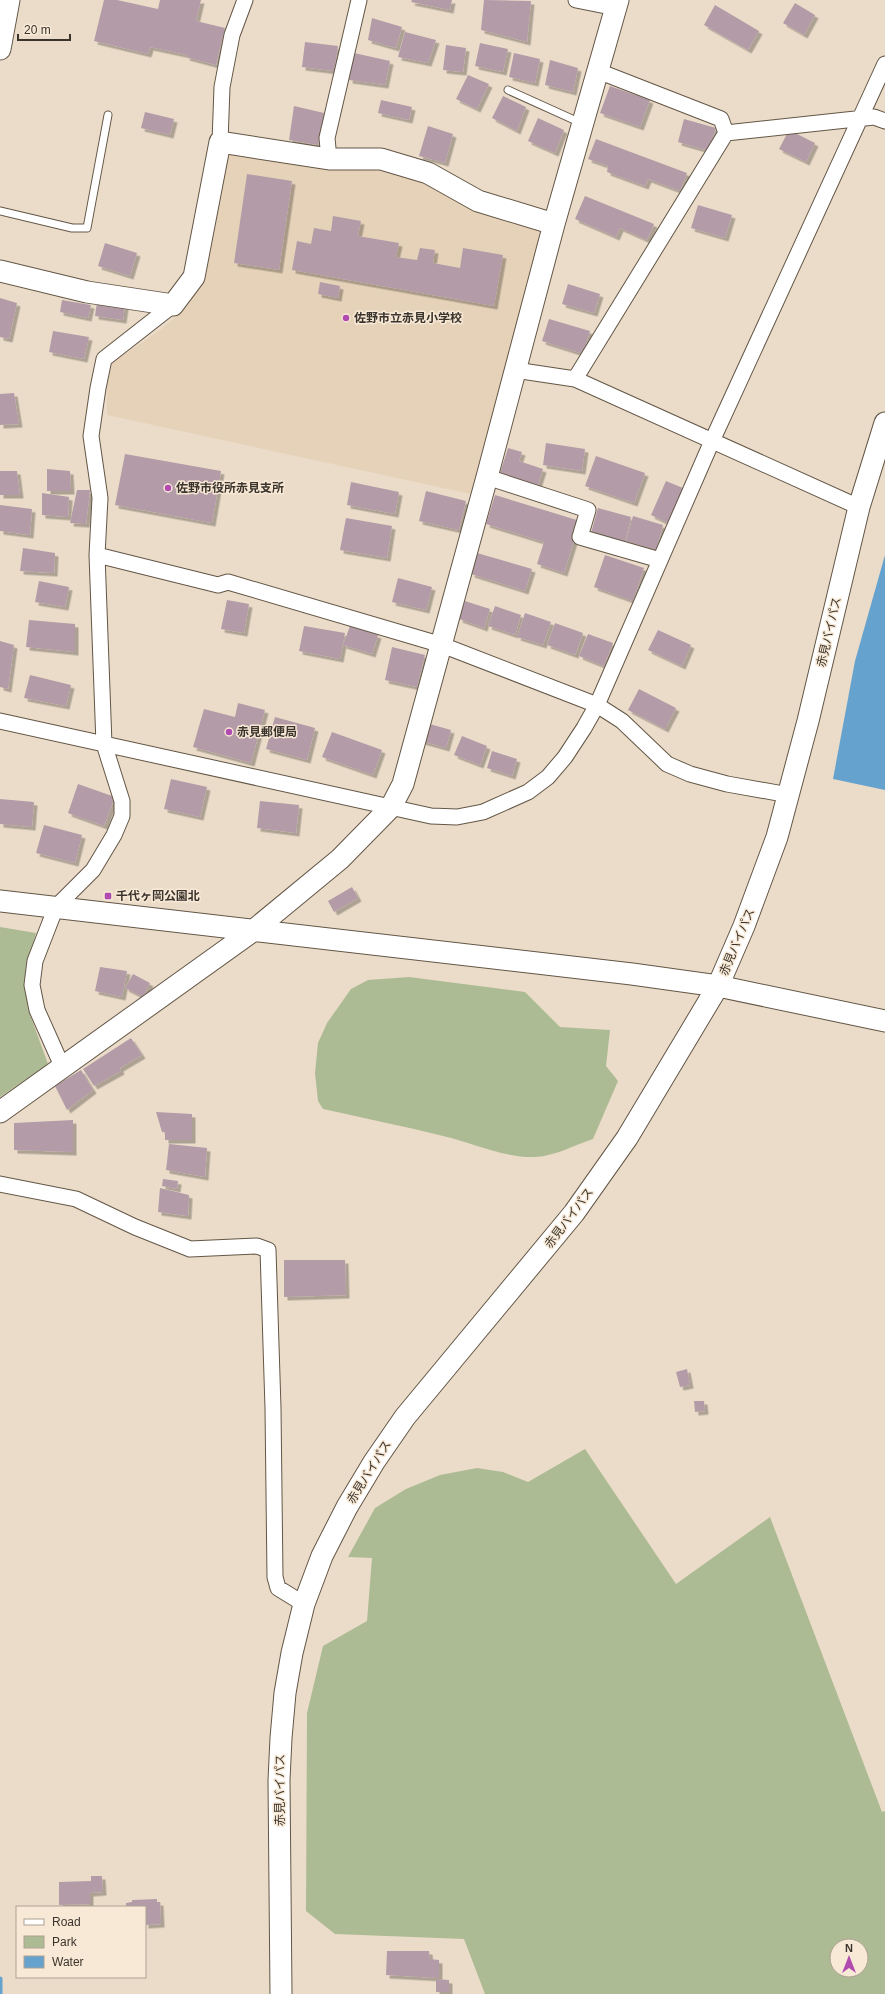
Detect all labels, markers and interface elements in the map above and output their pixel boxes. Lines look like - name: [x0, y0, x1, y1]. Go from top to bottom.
- scale bar: [18, 16, 70, 42]
- text: 20 m: [24, 23, 51, 37]
- place label: 佐野市立赤見小学校: [354, 311, 462, 325]
- marker: 佐野市立赤見小学校: [341, 313, 351, 323]
- place label: 佐野市役所赤見支所: [176, 481, 284, 495]
- marker: 佐野市役所赤見支所: [163, 483, 173, 493]
- street label: 赤見バイパス: [814, 595, 844, 669]
- place label: 赤見郵便局: [237, 725, 297, 739]
- marker: 赤見郵便局: [224, 727, 234, 737]
- place label: 千代ヶ岡公園北: [116, 889, 200, 903]
- marker: 千代ヶ岡公園北: [103, 891, 113, 901]
- street label: 赤見バイパス: [717, 906, 757, 978]
- street label: 赤見バイパス: [542, 1185, 596, 1251]
- street label: 赤見バイパス: [344, 1438, 394, 1506]
- street label: 赤見バイパス: [273, 1754, 287, 1826]
- legend: [16, 1906, 146, 1978]
- text: Road: [52, 1915, 81, 1929]
- text: Park: [52, 1935, 78, 1949]
- north arrow: [829, 1938, 869, 1978]
- text: N: [845, 1942, 853, 1954]
- text: Water: [52, 1955, 84, 1969]

